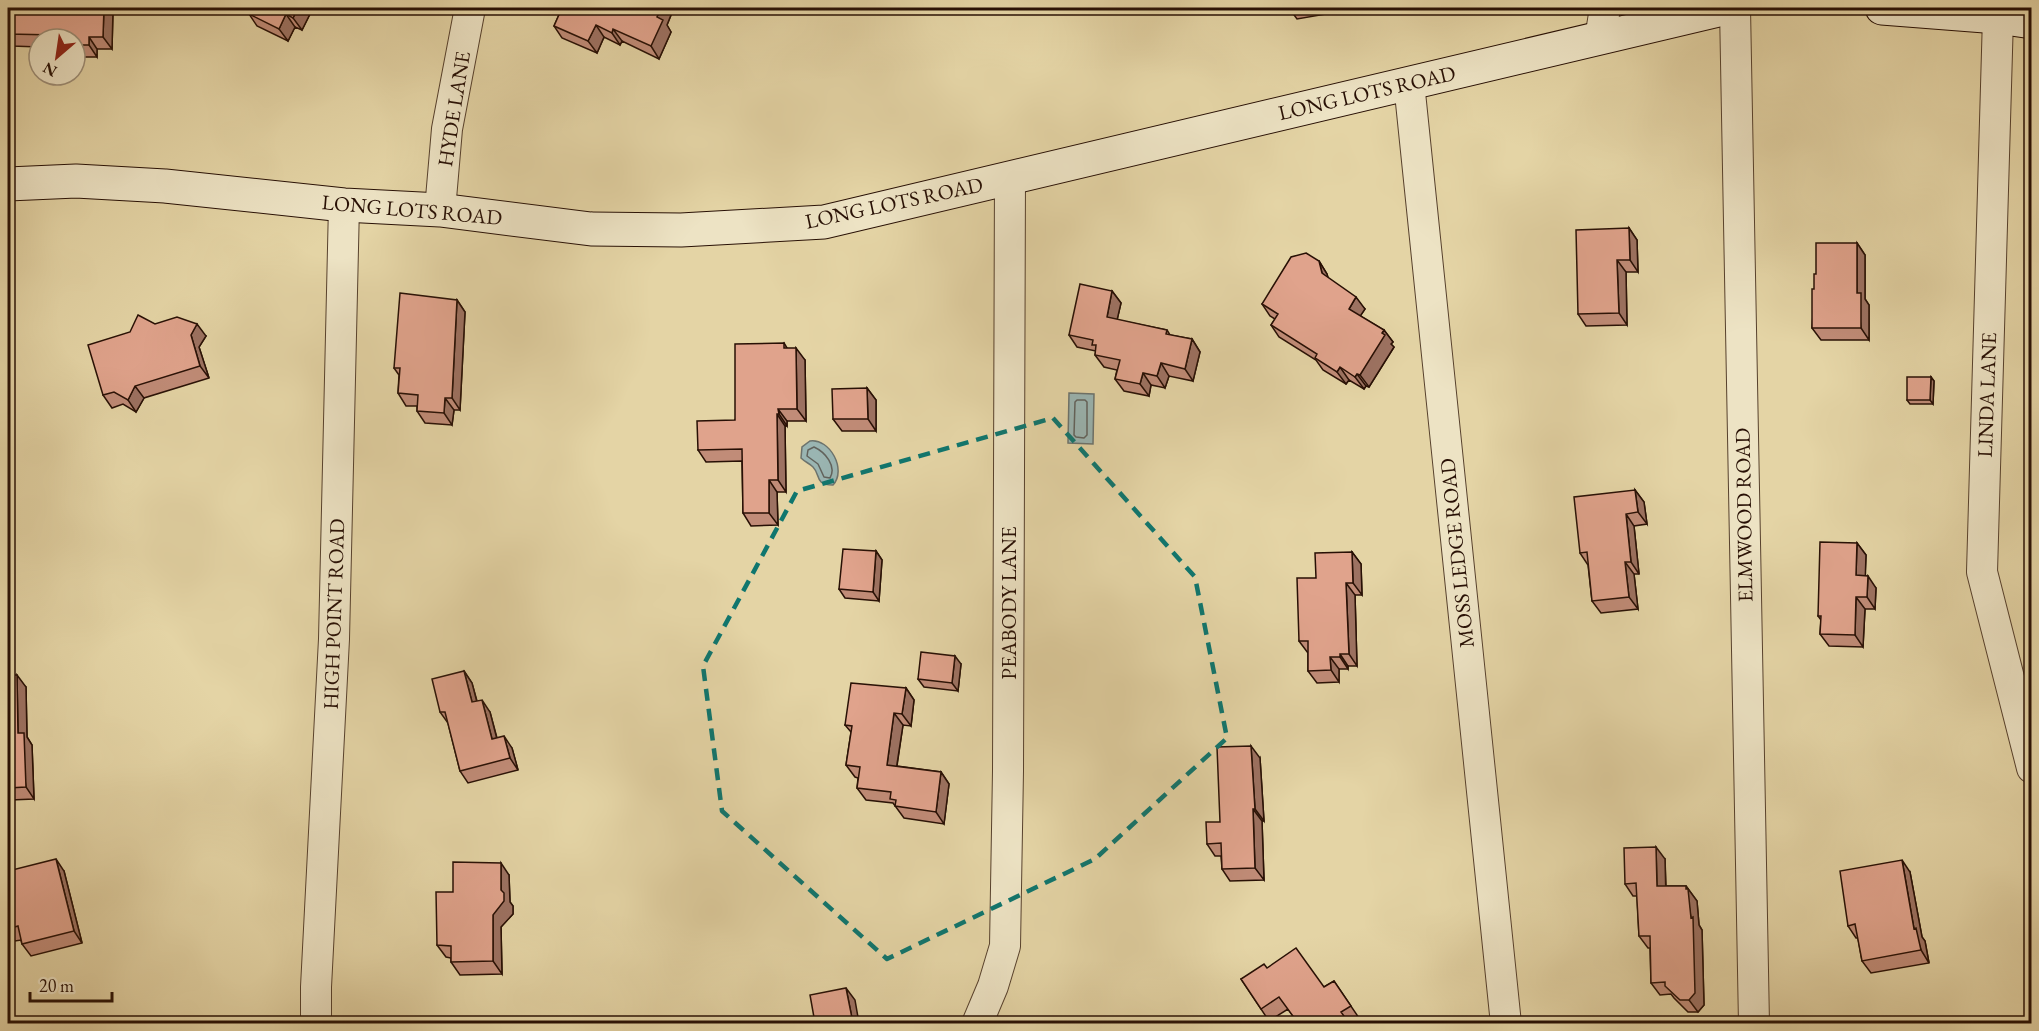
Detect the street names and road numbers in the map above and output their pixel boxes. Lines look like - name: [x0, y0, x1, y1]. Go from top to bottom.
- street label: HYDE LANE: [431, 49, 476, 168]
- street label: LONG LOTS ROAD: [1276, 59, 1458, 126]
- street label: LONG LOTS ROAD: [803, 170, 985, 235]
- street label: LONG LOTS ROAD: [321, 188, 504, 231]
- street label: LINDA LANE: [1971, 332, 2002, 458]
- street label: ELMWOOD ROAD: [1728, 427, 1759, 602]
- street label: MOSS LEDGE ROAD: [1433, 457, 1480, 649]
- street label: HIGH POINT ROAD: [317, 518, 350, 710]
- street label: PEABODY LANE: [995, 526, 1022, 680]

